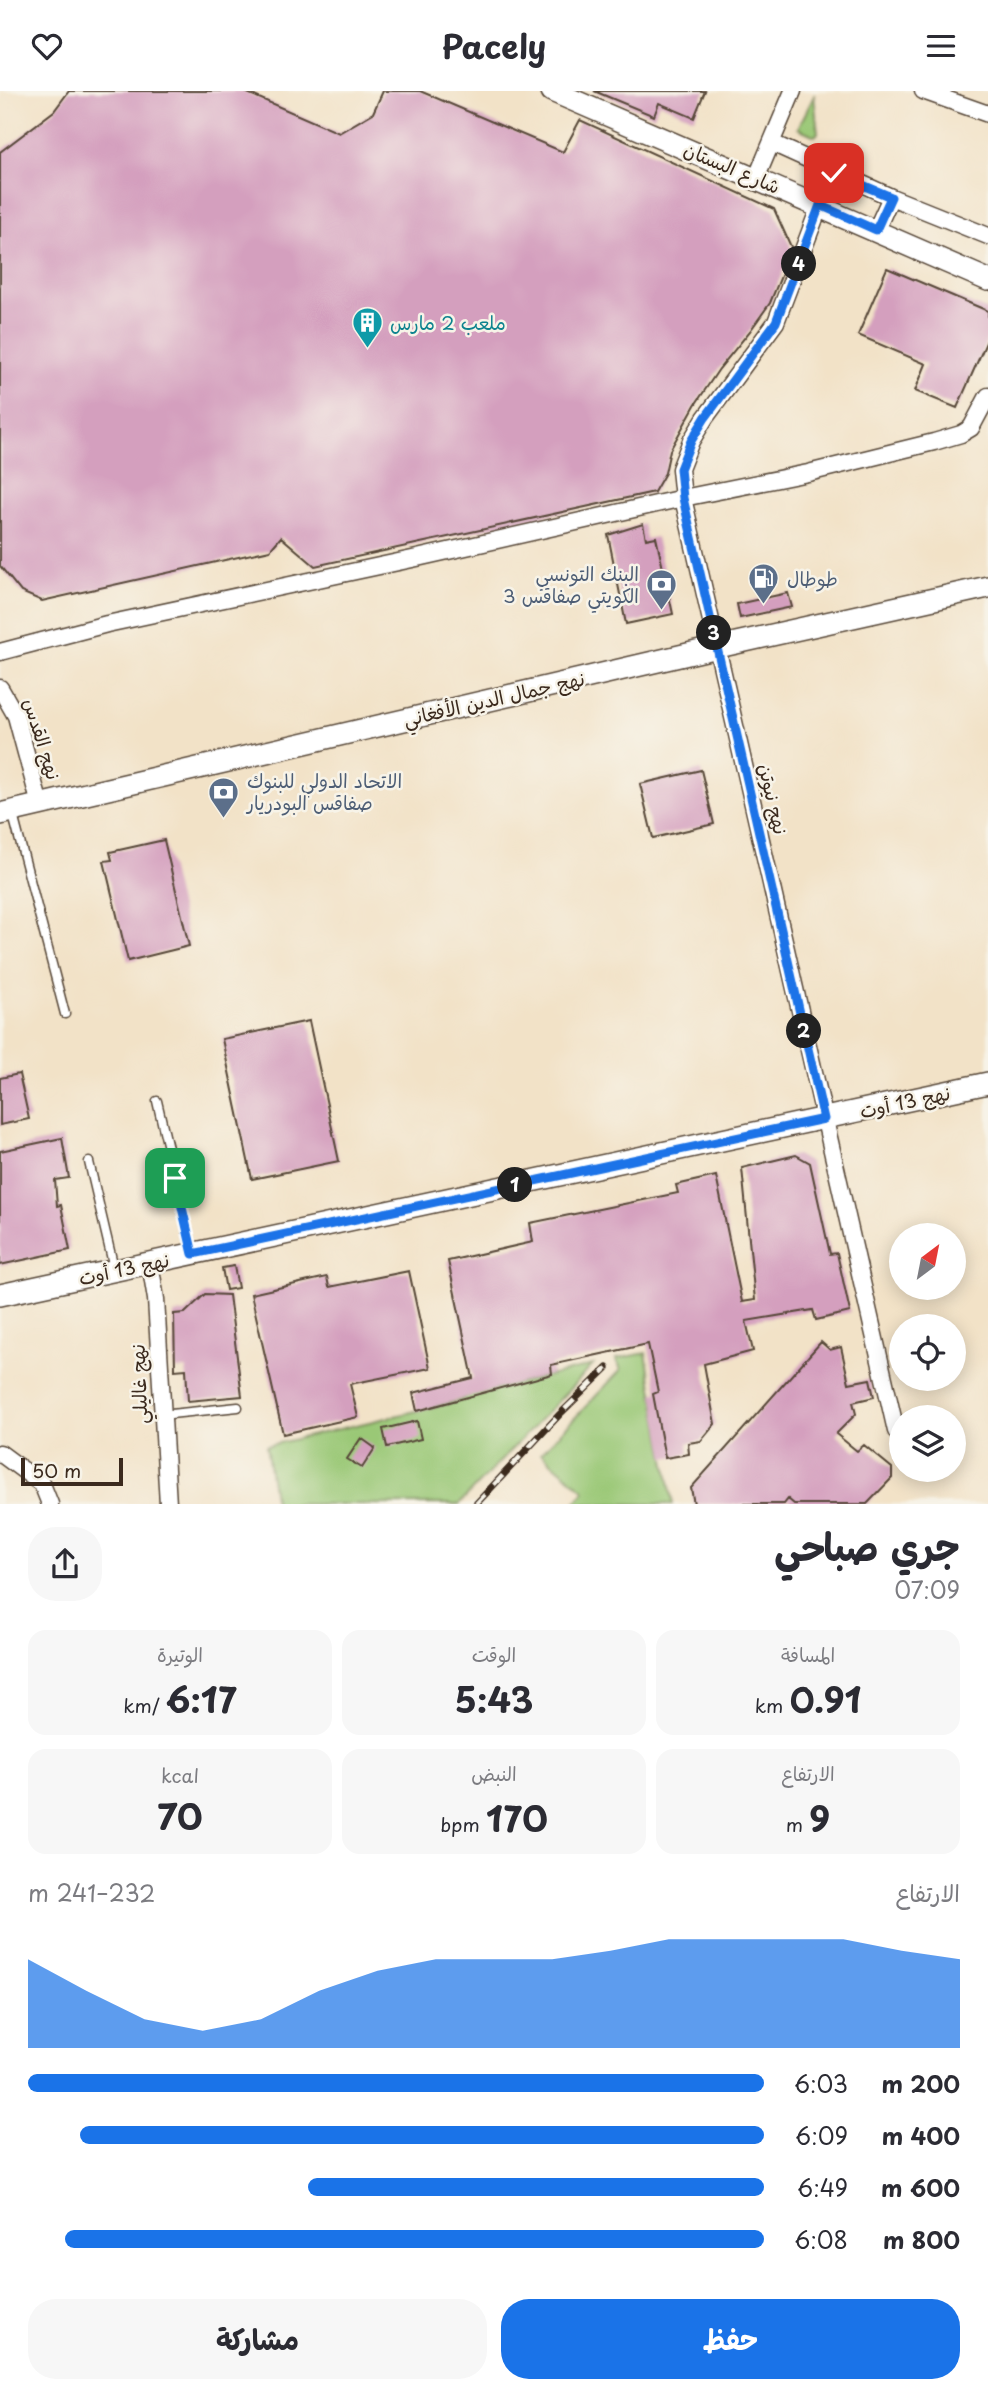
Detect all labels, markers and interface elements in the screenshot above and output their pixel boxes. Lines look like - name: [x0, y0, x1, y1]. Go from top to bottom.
- text: Pacely: [442, 22, 546, 70]
- icon: heart: [28, 27, 66, 65]
- icon: menu: [922, 27, 960, 65]
- street label: شارع البستان: [680, 134, 785, 201]
- pin: [804, 143, 864, 203]
- icon: check: [815, 154, 853, 192]
- pin: 4: [782, 247, 816, 281]
- text: 4: [792, 249, 805, 277]
- building icon: ملعب 2 مارس: [350, 306, 384, 350]
- place label: ملعب 2 مارس: [390, 308, 506, 336]
- place label: البنك التونسي الكويتي صفاقس 3: [503, 559, 639, 613]
- fuel station icon: طوطال: [747, 562, 781, 606]
- place label: طوطال: [787, 564, 838, 592]
- bank icon: البنك التونسي الكويتي صفاقس 3: [645, 568, 679, 612]
- pin: 3: [696, 615, 732, 651]
- text: 3: [707, 618, 720, 646]
- street label: نهج جمال الدين الأفغاني: [400, 664, 588, 736]
- street label: نهج القدس: [17, 694, 69, 783]
- street label: نهج نيوتن: [752, 761, 796, 837]
- place label: الاتحاد الدولي للبنوك صفاقس البودريار: [245, 766, 402, 816]
- bank icon: الاتحاد الدولي للبنوك صفاقس البودريار: [207, 775, 241, 819]
- pin: 2: [786, 1013, 822, 1049]
- text: 2: [797, 1016, 810, 1044]
- street label: نهج 13 أوت: [857, 1078, 953, 1124]
- pin: [145, 1148, 205, 1208]
- icon: arrive: [156, 1159, 194, 1197]
- pin: 1: [498, 1167, 532, 1203]
- text: 1: [510, 1170, 519, 1198]
- north arrow: [889, 1223, 966, 1300]
- map controls: [889, 1223, 966, 1482]
- street label: نهج 13 أوت: [76, 1245, 172, 1291]
- button: locate: [889, 1314, 966, 1391]
- street label: نهج غاليلي: [123, 1343, 157, 1424]
- button: layers: [889, 1405, 966, 1482]
- scale bar: [21, 1455, 122, 1487]
- text: 50 m: [32, 1456, 81, 1484]
- text: جري صباحي: [774, 1517, 960, 1574]
- button: share: [28, 1527, 102, 1601]
- text: 07:09: [894, 1572, 960, 1607]
- text: الوتيرة: [157, 1640, 203, 1668]
- text: الوقت: [472, 1640, 516, 1668]
- text: المسافة: [781, 1640, 835, 1668]
- text: 6:17: [166, 1672, 237, 1725]
- text: 5:43: [455, 1672, 533, 1725]
- text: 0.91: [790, 1672, 861, 1725]
- text: /km: [123, 1691, 166, 1719]
- text: km: [755, 1691, 790, 1719]
- text: النبض: [471, 1759, 517, 1787]
- text: الارتفاع: [781, 1759, 835, 1787]
- text: kcal: [161, 1761, 199, 1789]
- text: 70: [157, 1789, 203, 1842]
- text: 170: [486, 1791, 548, 1844]
- text: 9: [809, 1791, 830, 1844]
- text: bpm: [440, 1810, 486, 1838]
- text: m: [786, 1810, 809, 1838]
- text: 232–241 m: [28, 1875, 155, 1910]
- text: الارتفاع: [896, 1875, 960, 1910]
- text: 6:03: [794, 2066, 848, 2101]
- text: 200 m: [881, 2066, 960, 2101]
- text: 6:09: [795, 2118, 848, 2153]
- text: 400 m: [882, 2118, 960, 2153]
- text: 6:49: [797, 2170, 848, 2205]
- text: 600 m: [881, 2170, 960, 2205]
- text: 6:08: [794, 2222, 848, 2257]
- text: 800 m: [883, 2222, 960, 2257]
- button: مشاركة: [28, 2299, 487, 2379]
- button: حفظ: [501, 2299, 960, 2379]

